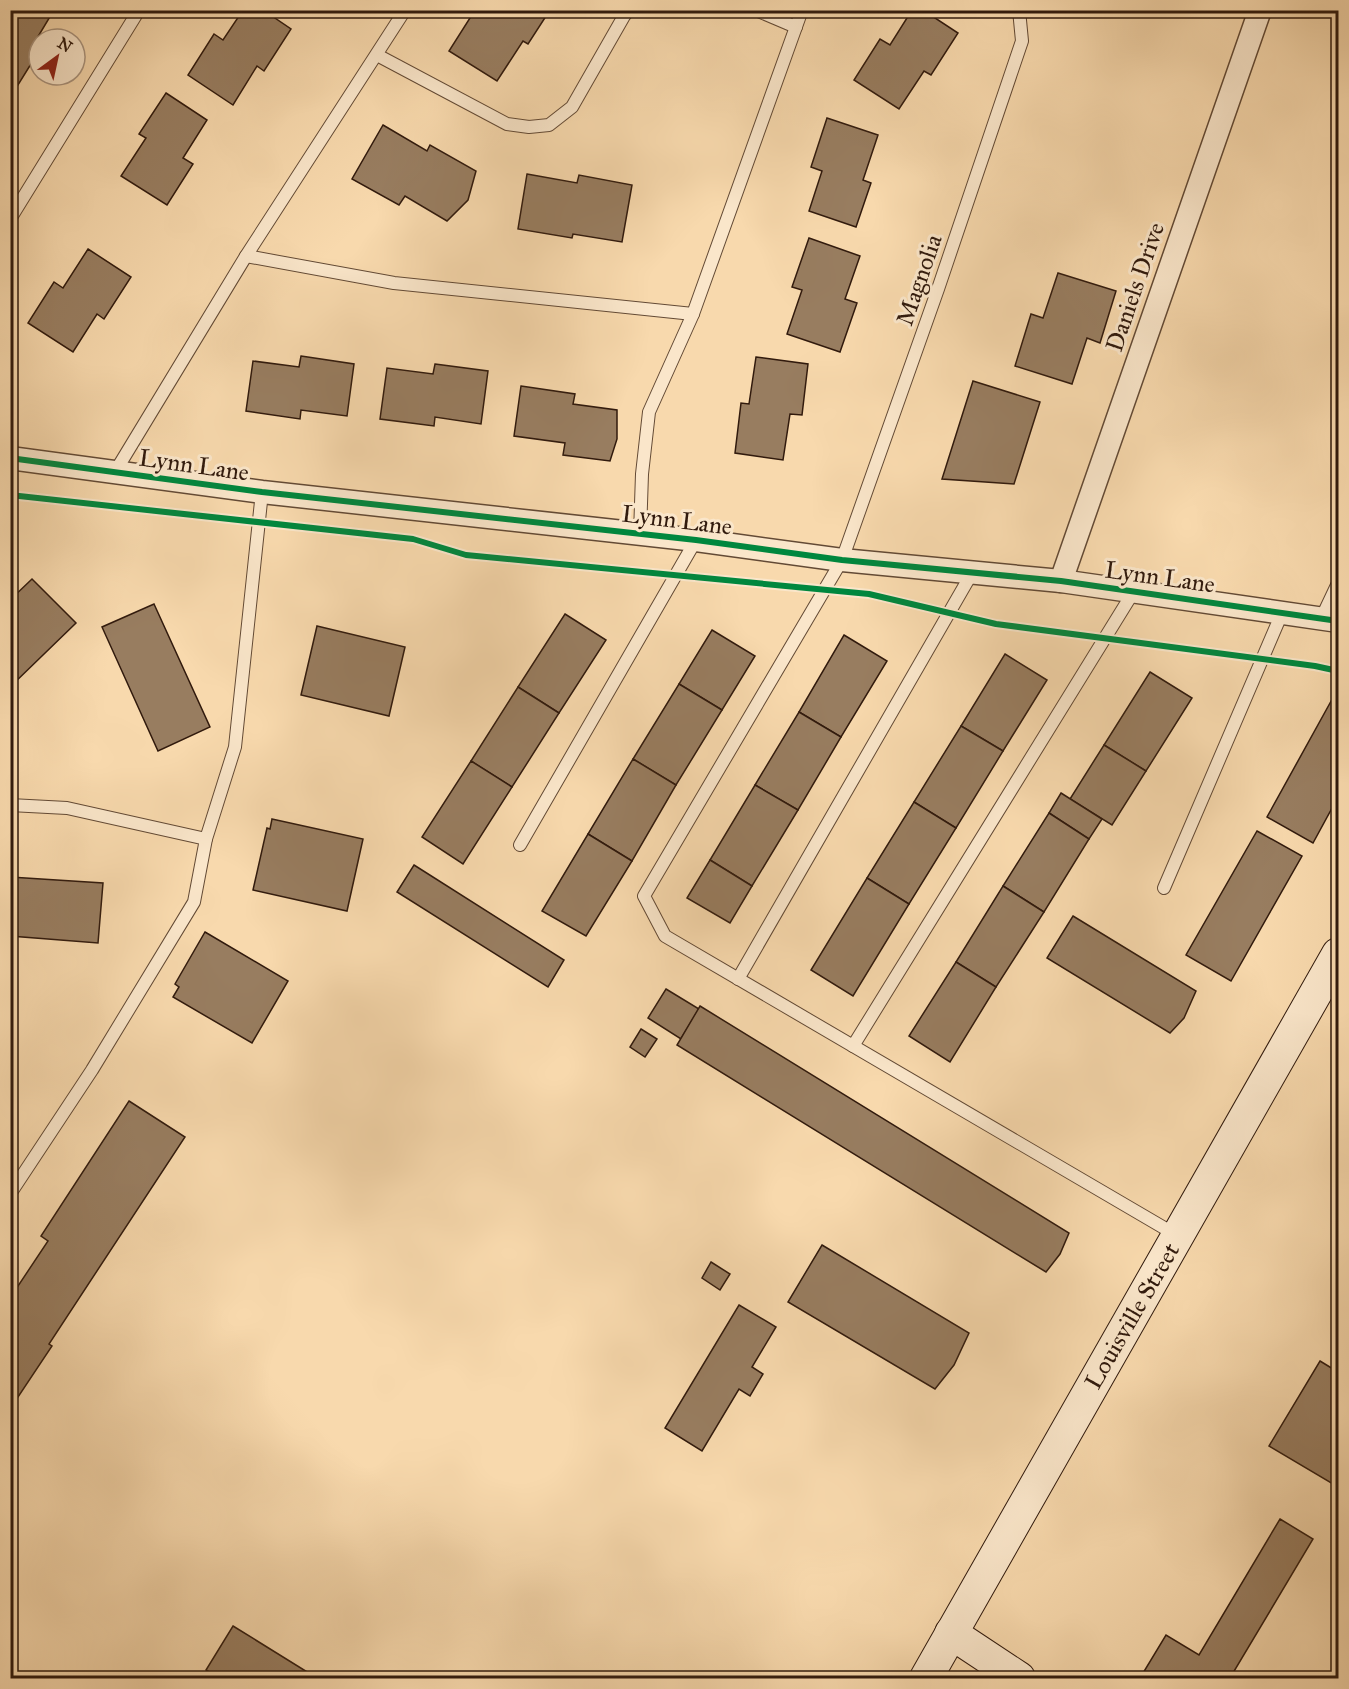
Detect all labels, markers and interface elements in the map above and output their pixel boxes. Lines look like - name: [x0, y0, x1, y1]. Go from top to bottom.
- north arrow: [27, 27, 87, 87]
- text: N: [54, 33, 76, 57]
- street label: Daniels Drive: [1099, 219, 1171, 355]
- street label: Magnolia: [889, 230, 949, 330]
- street label: Lynn Lane: [137, 442, 251, 488]
- street label: Lynn Lane: [620, 498, 734, 542]
- street label: Lynn Lane: [1103, 554, 1217, 600]
- street label: Louisville Street: [1078, 1237, 1186, 1395]

